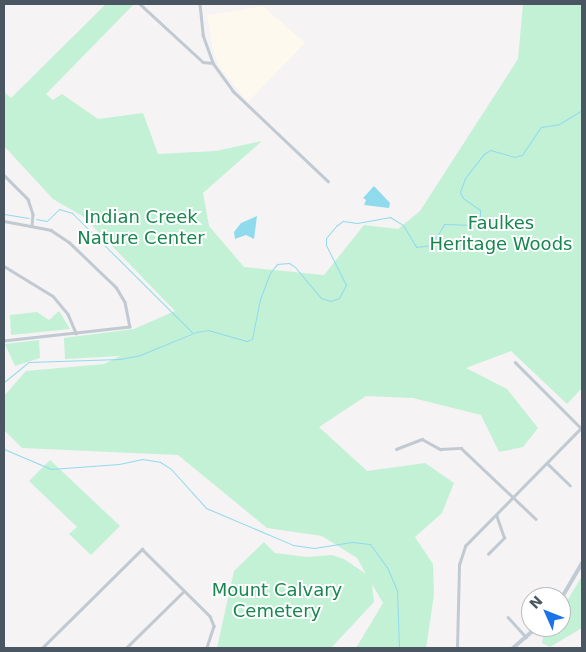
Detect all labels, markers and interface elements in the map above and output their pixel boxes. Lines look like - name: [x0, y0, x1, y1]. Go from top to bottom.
- park label: Indian Creek Nature Center: [77, 207, 205, 250]
- park label: Faulkes Heritage Woods: [430, 213, 572, 255]
- park label: Mount Calvary Cemetery: [212, 580, 342, 622]
- north arrow: [521, 587, 571, 637]
- text: N: [526, 593, 546, 612]

